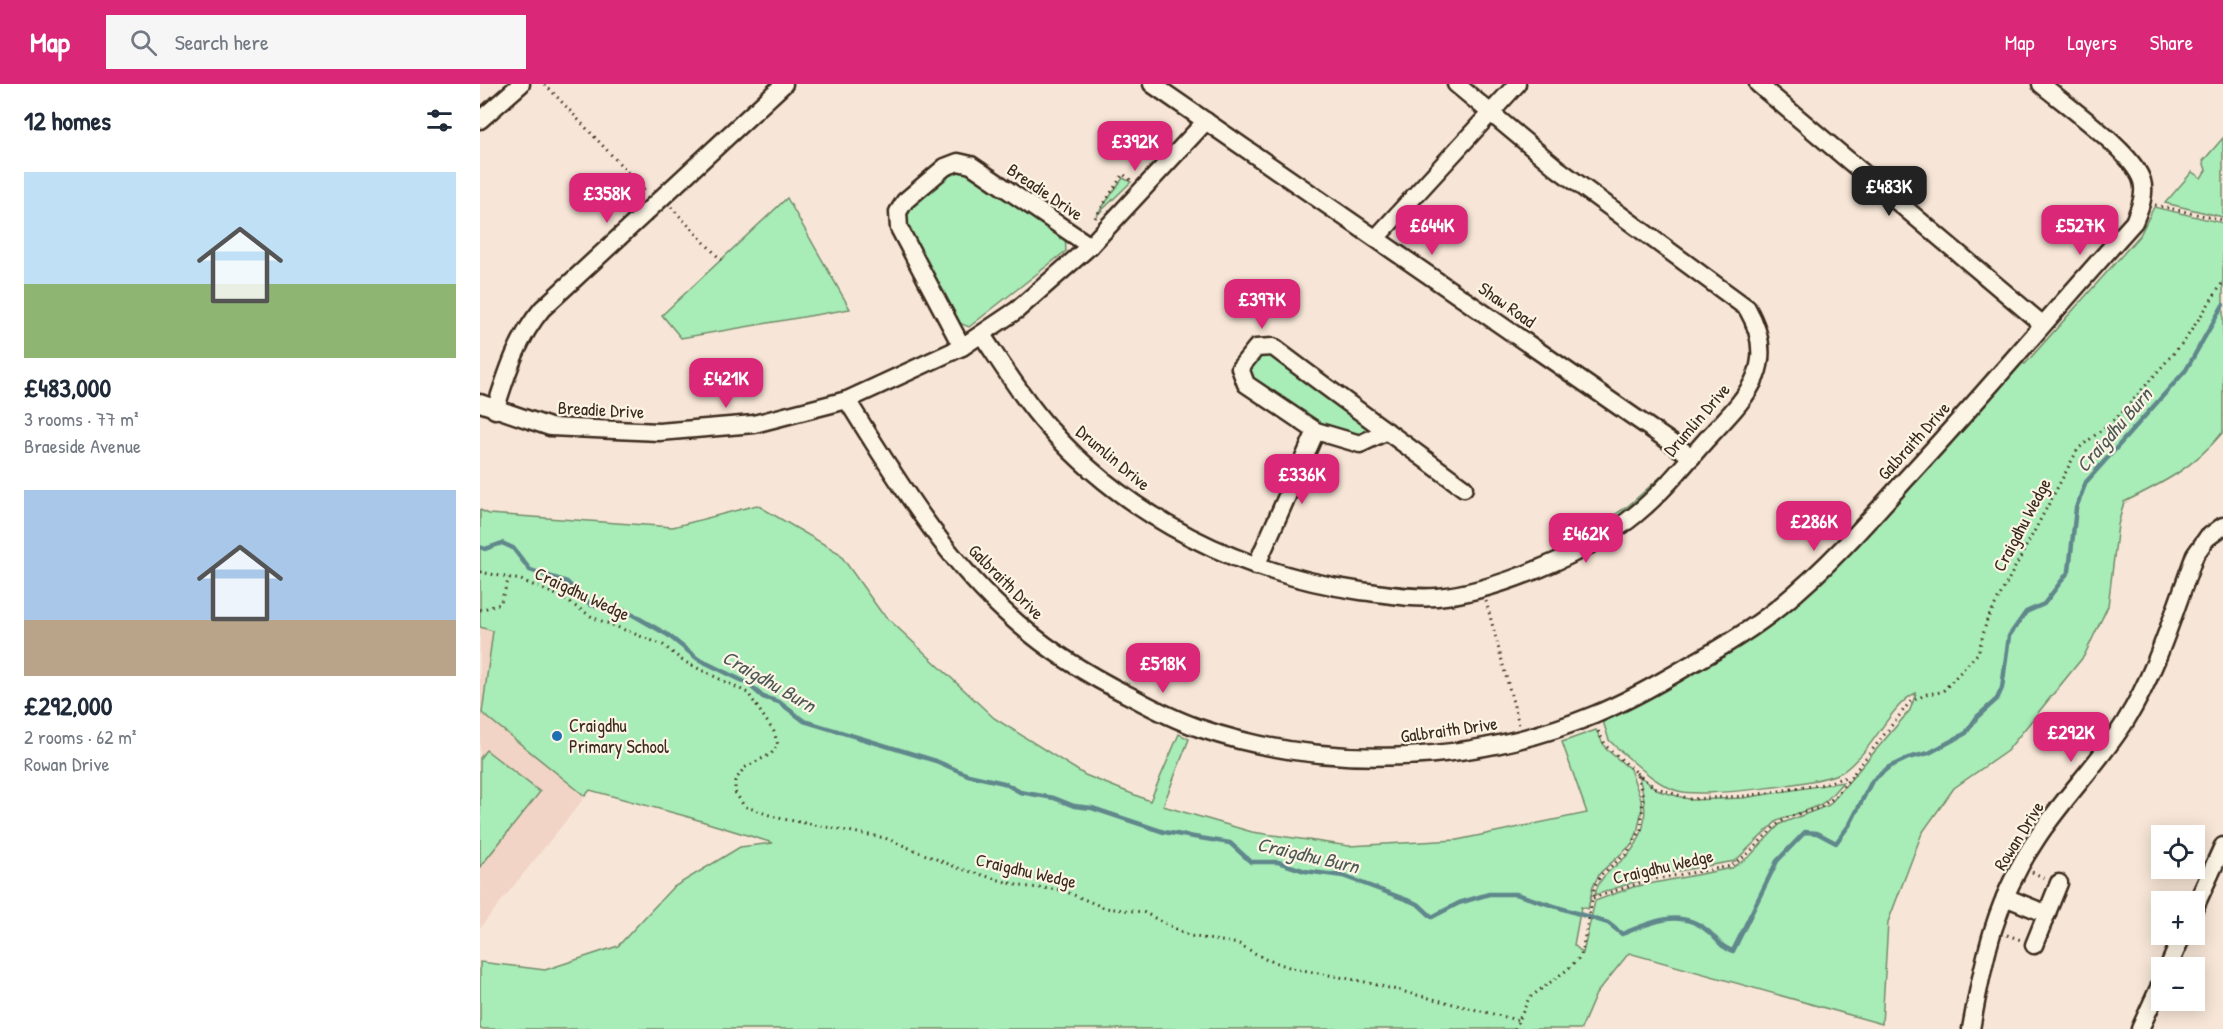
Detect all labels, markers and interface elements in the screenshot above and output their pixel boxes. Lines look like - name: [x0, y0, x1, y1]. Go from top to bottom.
- search box: [106, 15, 526, 69]
- text: Map: [30, 23, 70, 61]
- icon: search: [127, 26, 160, 59]
- text: Search here: [175, 27, 269, 57]
- text: Map: [2005, 28, 2034, 57]
- text: Layers: [2067, 28, 2117, 57]
- text: Share: [2150, 28, 2193, 57]
- text: 12 homes: [24, 103, 111, 138]
- icon: filters: [423, 104, 456, 137]
- pin: £392K: [1093, 121, 1177, 172]
- text: £392K: [1111, 127, 1159, 154]
- street label: Breadie Drive: [1002, 157, 1088, 226]
- pin: £483K: [1847, 166, 1931, 217]
- text: £483K: [1866, 172, 1912, 199]
- pin: £358K: [565, 173, 649, 224]
- text: £358K: [583, 179, 631, 206]
- pin: £644K: [1390, 205, 1474, 256]
- pin: £527K: [2038, 205, 2122, 256]
- icon: home: [186, 211, 294, 319]
- text: £644K: [1410, 211, 1454, 238]
- text: £527K: [2055, 211, 2105, 238]
- street label: Shaw Road: [1474, 276, 1541, 333]
- pin: £397K: [1220, 279, 1304, 330]
- text: £397K: [1238, 285, 1286, 312]
- pin: £421K: [684, 358, 768, 409]
- text: £421K: [703, 364, 749, 391]
- text: £483,000: [24, 370, 111, 405]
- street label: Drumlin Drive: [1658, 378, 1736, 462]
- water label: Craigdhu Burn: [2069, 380, 2160, 478]
- street label: Breadie Drive: [557, 395, 645, 424]
- street label: Galbraith Drive: [1872, 396, 1956, 485]
- text: 3 rooms · 77 m²: [24, 405, 138, 432]
- street label: Drumlin Drive: [1071, 419, 1156, 496]
- text: Braeside Avenue: [24, 432, 141, 459]
- pin: £336K: [1260, 454, 1344, 505]
- text: £336K: [1278, 460, 1326, 487]
- street label: Craigdhu Wedge: [1987, 474, 2057, 576]
- pin: £286K: [1772, 501, 1856, 552]
- text: £286K: [1790, 507, 1838, 534]
- pin: £462K: [1544, 513, 1628, 564]
- text: £462K: [1563, 519, 1609, 546]
- icon: home: [186, 529, 294, 637]
- street label: Galbraith Drive: [963, 538, 1050, 625]
- street label: Craigdhu Wedge: [531, 561, 634, 626]
- water label: Craigdhu Burn: [717, 643, 823, 720]
- pin: £518K: [1121, 643, 1205, 694]
- text: £518K: [1140, 649, 1186, 676]
- text: £292,000: [24, 688, 112, 723]
- street label: Galbraith Drive: [1399, 710, 1499, 749]
- pin: £292K: [2029, 712, 2113, 763]
- place label: Craigdhu Primary School: [569, 713, 669, 759]
- text: £292K: [2047, 718, 2095, 745]
- text: 2 rooms · 62 m²: [24, 723, 136, 750]
- marker: Craigdhu Primary School: [550, 729, 564, 743]
- text: Rowan Drive: [24, 750, 110, 777]
- street label: Rowan Drive: [1988, 796, 2050, 875]
- map controls: [2151, 825, 2205, 1011]
- button: locate: [2151, 825, 2205, 879]
- water label: Craigdhu Burn: [1254, 830, 1364, 881]
- street label: Craigdhu Wedge: [1610, 843, 1716, 890]
- street label: Craigdhu Wedge: [973, 847, 1079, 894]
- button: +: [2151, 891, 2205, 945]
- button: −: [2151, 957, 2205, 1011]

